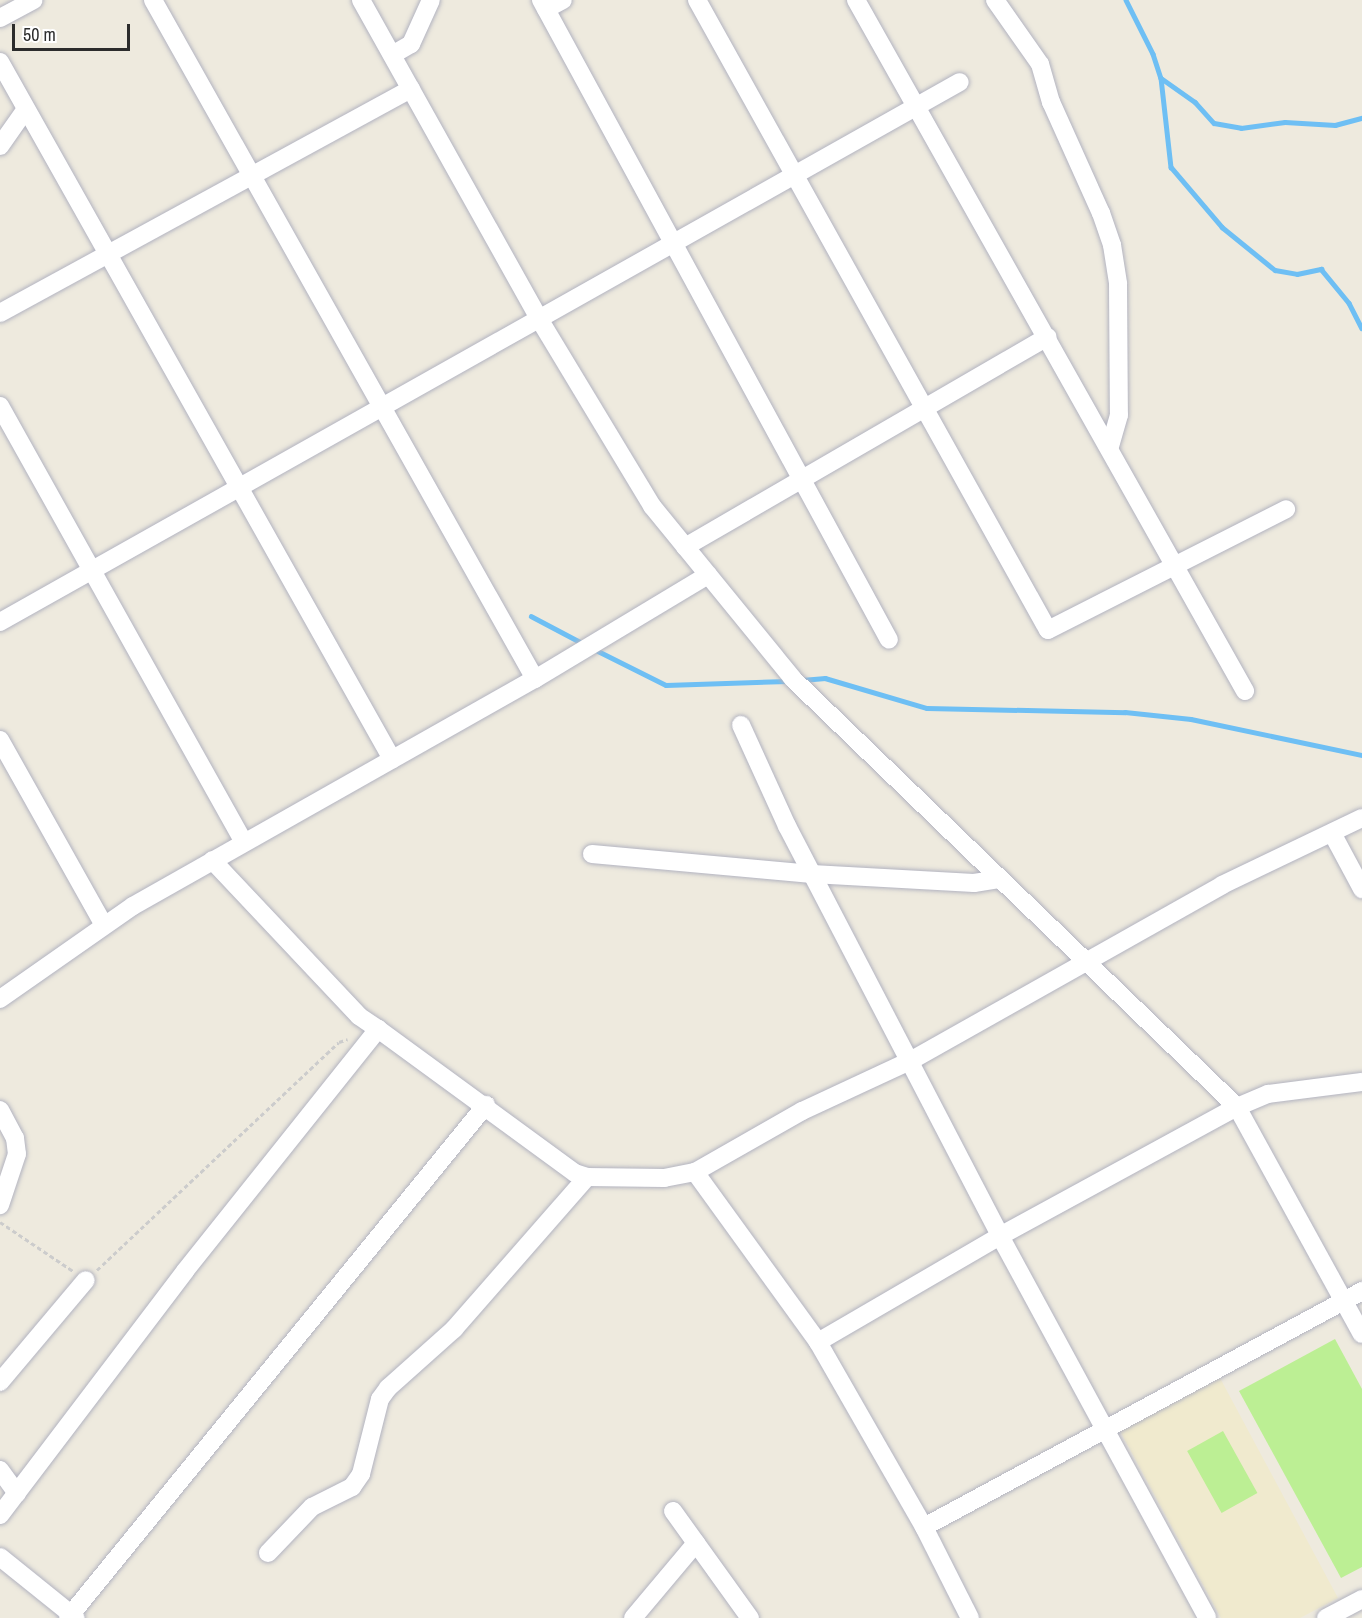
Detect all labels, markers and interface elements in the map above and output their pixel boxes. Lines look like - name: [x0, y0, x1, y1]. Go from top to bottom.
- scale bar: [15, 12, 134, 50]
- text: 50 m: [23, 22, 56, 47]

